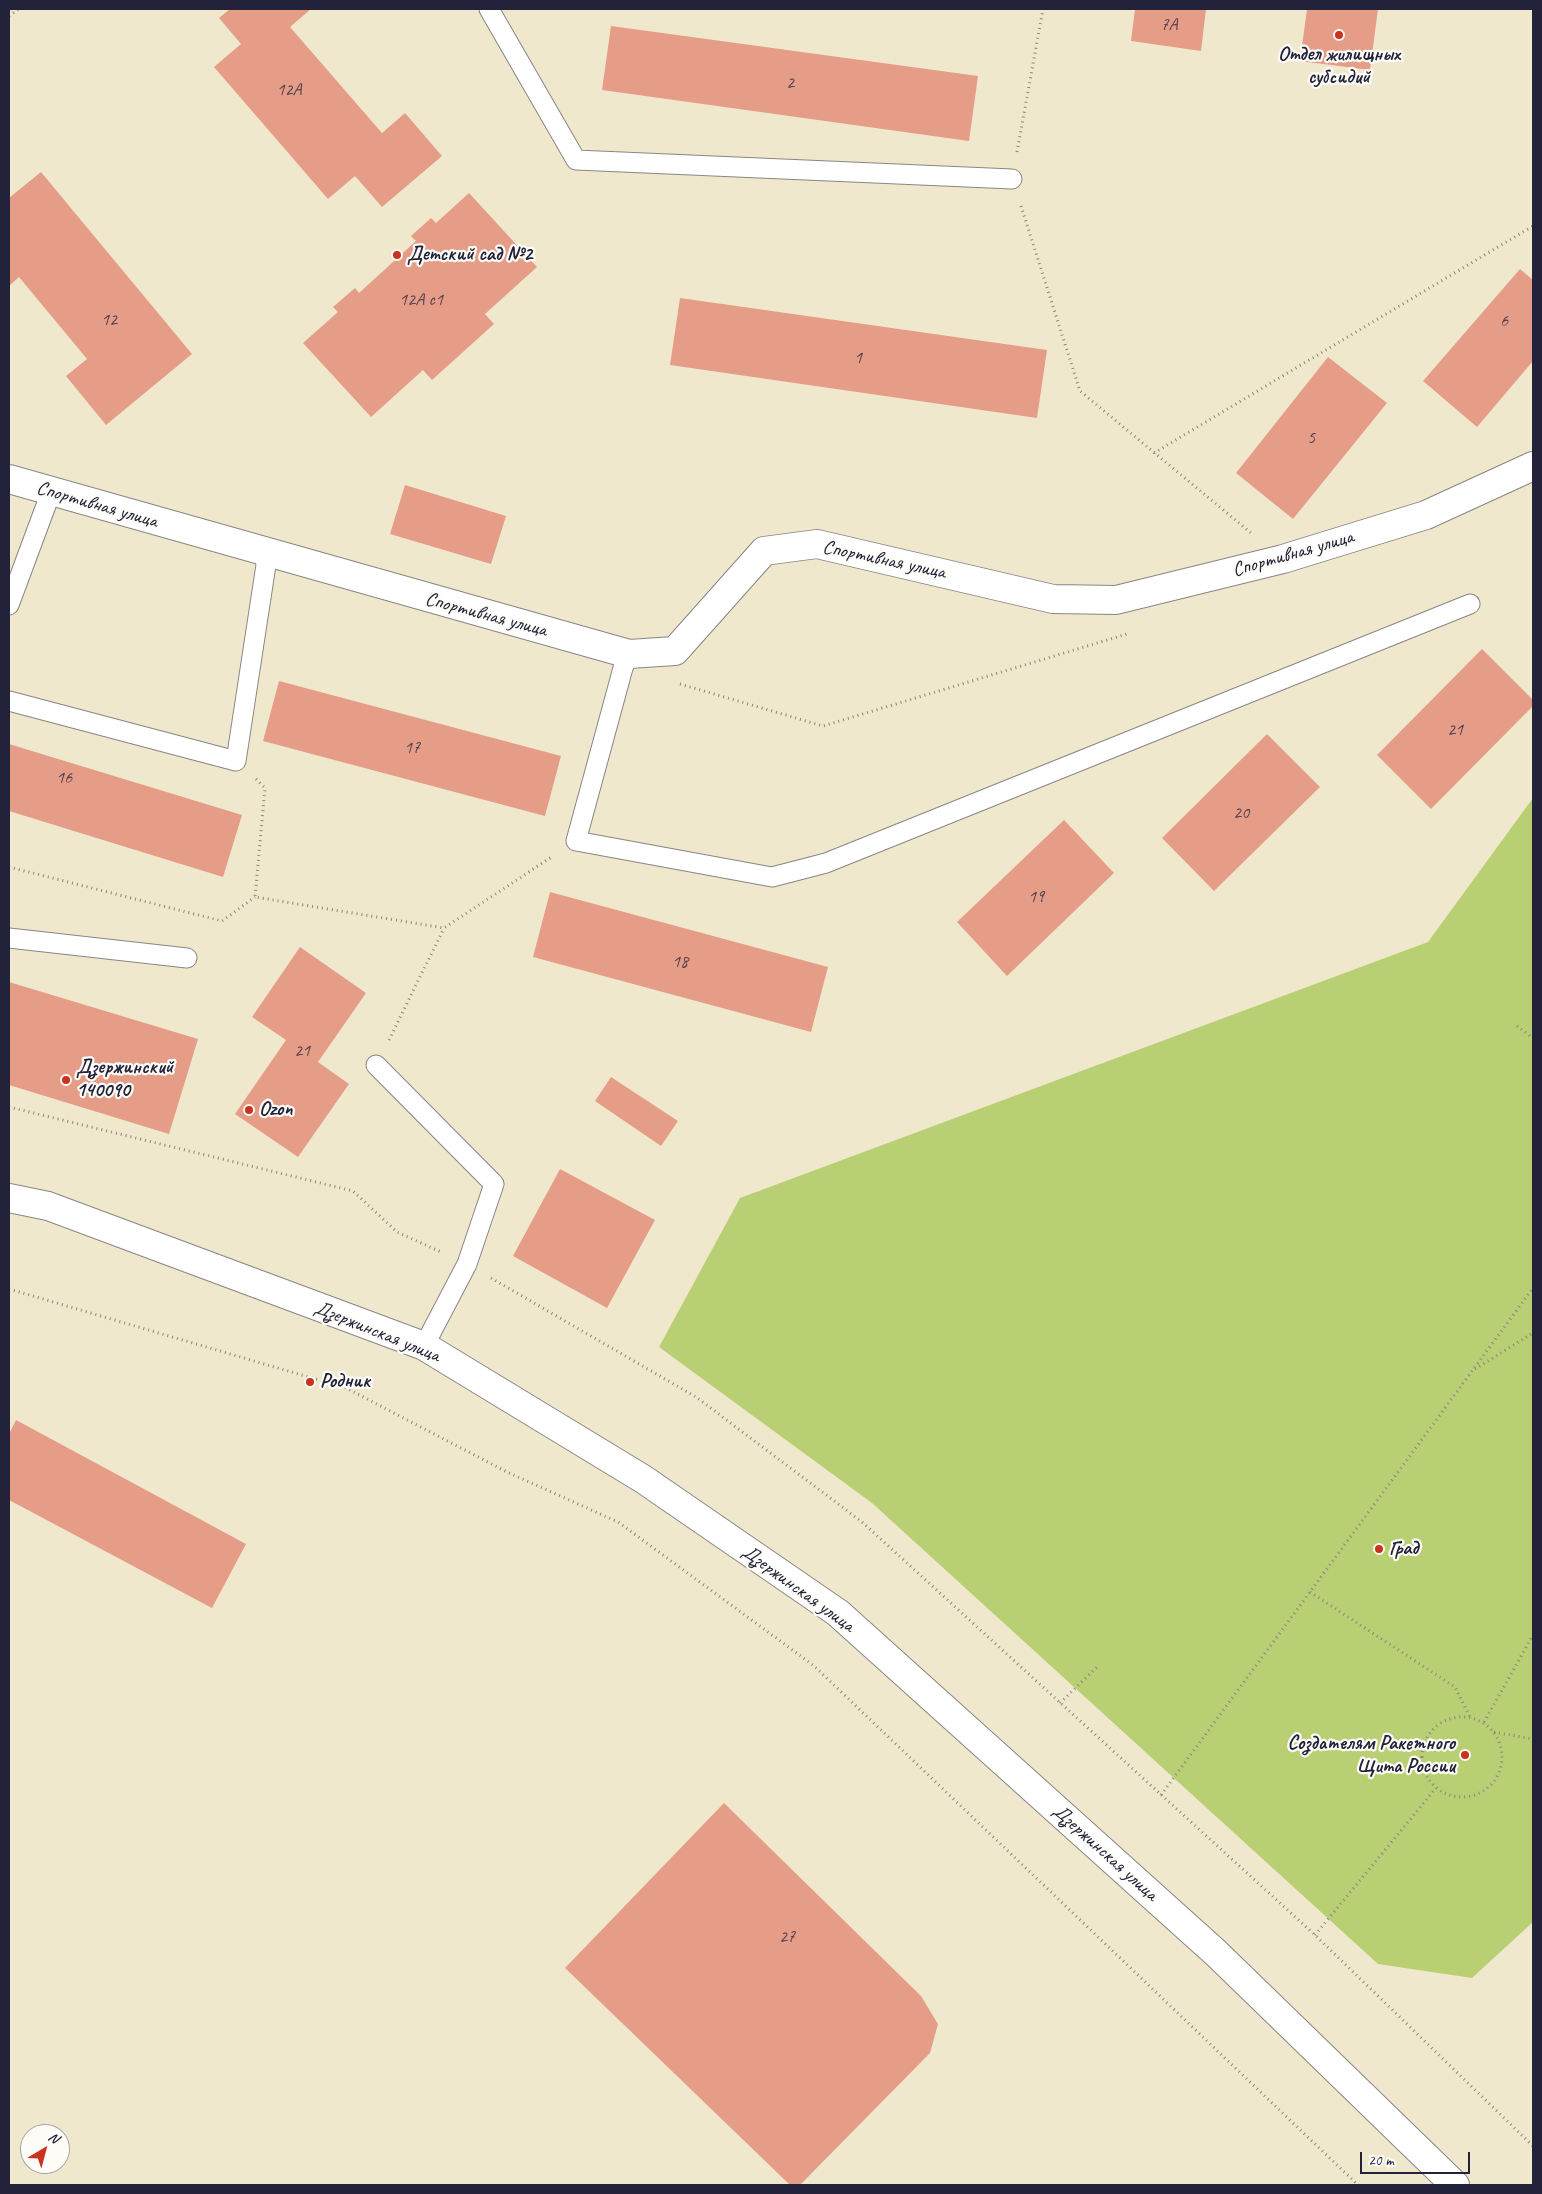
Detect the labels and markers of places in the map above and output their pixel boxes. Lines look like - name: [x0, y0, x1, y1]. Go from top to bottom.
- marker: Отдел жилищных субсидий: [1333, 29, 1345, 41]
- place label: Отдел жилищных субсидий: [1278, 43, 1400, 90]
- place label: Детский сад №2: [407, 243, 532, 267]
- marker: Детский сад №2: [391, 249, 403, 261]
- place label: Дзержинский 140090: [76, 1056, 173, 1103]
- marker: Дзержинский 140090: [60, 1074, 72, 1086]
- place label: Ozon: [259, 1098, 292, 1122]
- marker: Ozon: [243, 1104, 255, 1116]
- place label: Родник: [320, 1370, 370, 1394]
- marker: Родник: [304, 1376, 316, 1388]
- place label: Град: [1389, 1537, 1418, 1561]
- marker: Град: [1373, 1543, 1385, 1555]
- place label: Создателям Ракетного Щита России: [1287, 1732, 1455, 1779]
- marker: Создателям Ракетного Щита России: [1459, 1749, 1471, 1761]

